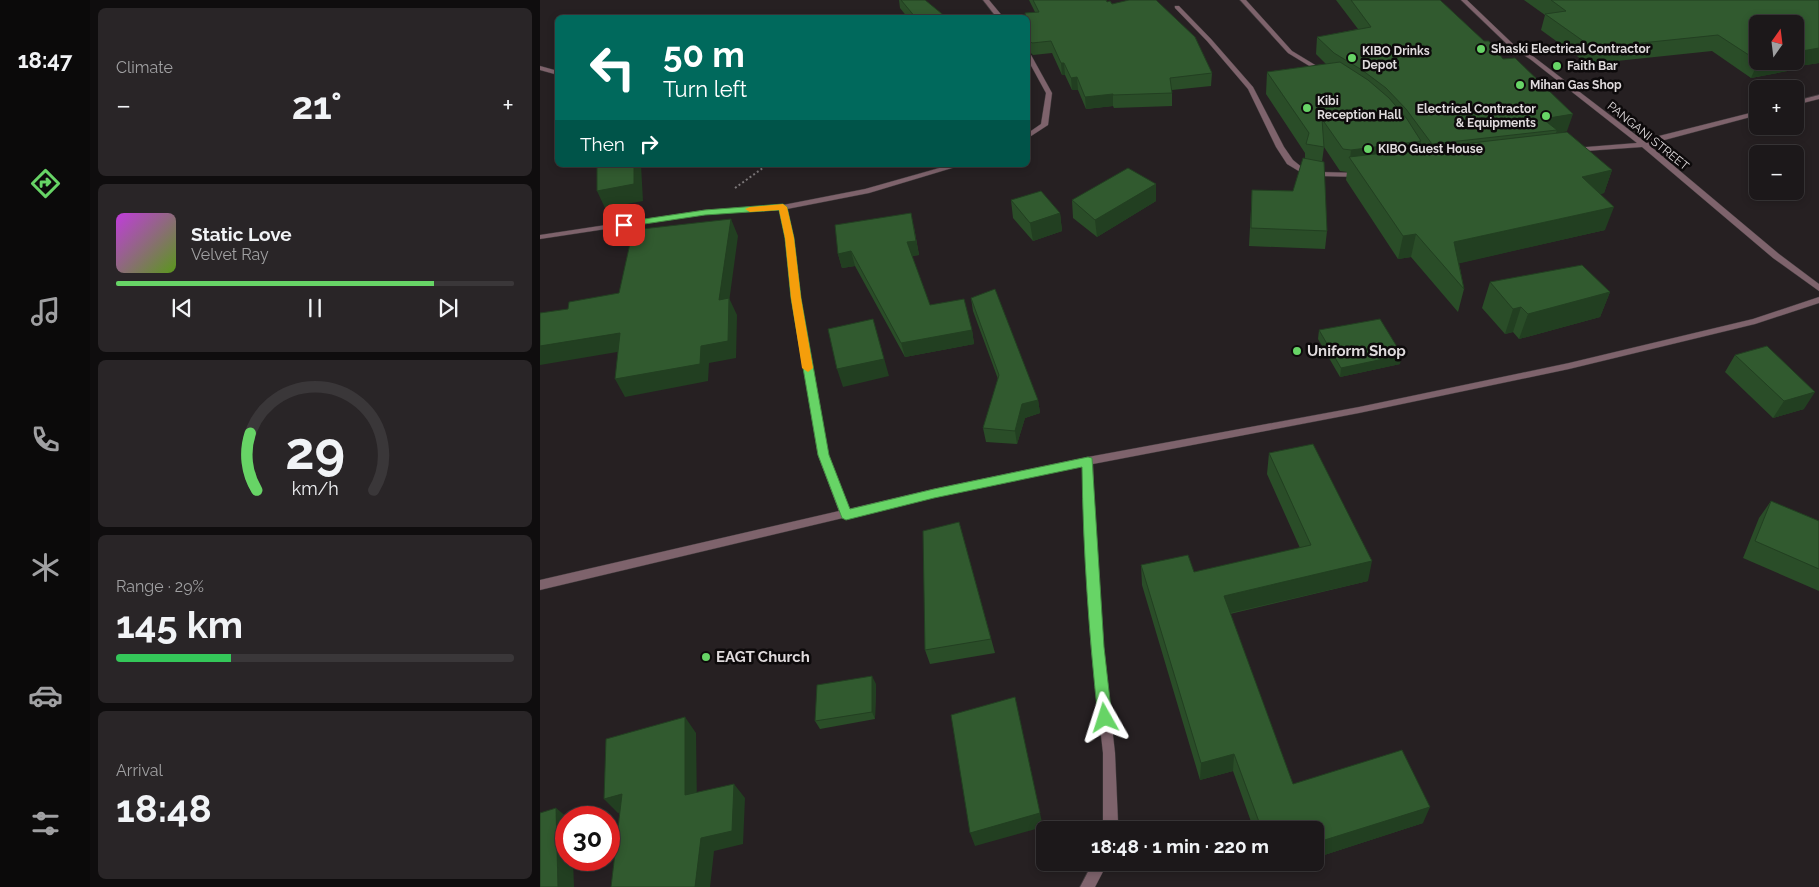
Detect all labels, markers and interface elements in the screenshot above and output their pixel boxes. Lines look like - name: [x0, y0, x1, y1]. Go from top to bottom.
- north arrow: [1749, 15, 1804, 70]
- map controls: [1749, 15, 1804, 200]
- text: 50 m: [663, 34, 745, 75]
- icon: left: [580, 35, 645, 100]
- place label: Shaski Electrical Contractor: [1491, 42, 1651, 56]
- marker: Shaski Electrical Contractor: [1475, 43, 1487, 55]
- place label: KIBO Drinks Depot: [1362, 44, 1430, 72]
- text: 18:47: [18, 47, 72, 73]
- marker: KIBO Drinks Depot: [1346, 52, 1358, 64]
- text: Climate: [116, 58, 173, 77]
- place label: Faith Bar: [1567, 59, 1618, 73]
- marker: Faith Bar: [1551, 60, 1563, 72]
- text: Turn left: [663, 76, 747, 102]
- place label: Mihan Gas Shop: [1530, 78, 1622, 92]
- marker: Mihan Gas Shop: [1514, 79, 1526, 91]
- button: +: [1749, 80, 1804, 135]
- text: 21°: [292, 83, 342, 128]
- text: −: [116, 89, 131, 122]
- text: +: [502, 89, 514, 122]
- place label: Kibi Reception Hall: [1317, 94, 1402, 122]
- street label: PANGANI STREET: [1604, 99, 1692, 174]
- marker: Kibi Reception Hall: [1301, 102, 1313, 114]
- place label: Electrical Contractor & Equipments: [1417, 102, 1536, 130]
- marker: Electrical Contractor & Equipments: [1540, 110, 1552, 122]
- icon: right: [635, 130, 663, 158]
- text: Then: [580, 133, 625, 155]
- place label: KIBO Guest House: [1378, 142, 1483, 156]
- marker: KIBO Guest House: [1362, 143, 1374, 155]
- button: −: [1749, 145, 1804, 200]
- icon: directions: [28, 166, 63, 201]
- pin: [603, 204, 645, 246]
- icon: arrive: [610, 211, 638, 239]
- text: Static Love: [191, 223, 292, 245]
- text: Velvet Ray: [191, 245, 269, 264]
- icon: music: [28, 294, 63, 329]
- icon: previous: [168, 294, 196, 322]
- icon: pause: [301, 294, 329, 322]
- icon: next: [434, 294, 462, 322]
- place label: Uniform Shop: [1307, 342, 1406, 360]
- marker: Uniform Shop: [1291, 345, 1303, 357]
- text: 29: [285, 420, 345, 481]
- icon: phone: [28, 422, 63, 457]
- text: km/h: [291, 478, 339, 499]
- icon: climate: [28, 550, 63, 585]
- text: Range · 29%: [116, 577, 204, 596]
- text: 145 km: [116, 602, 243, 647]
- place label: EAGT Church: [716, 648, 810, 666]
- marker: EAGT Church: [700, 651, 712, 663]
- icon: car: [28, 678, 63, 713]
- position arrow: [1078, 691, 1130, 743]
- text: Arrival: [116, 761, 163, 780]
- text: 18:48: [116, 786, 212, 831]
- icon: filters: [28, 806, 63, 841]
- speed limit sign: 30: [555, 806, 620, 871]
- text: 18:48 · 1 min · 220 m: [1091, 835, 1269, 857]

